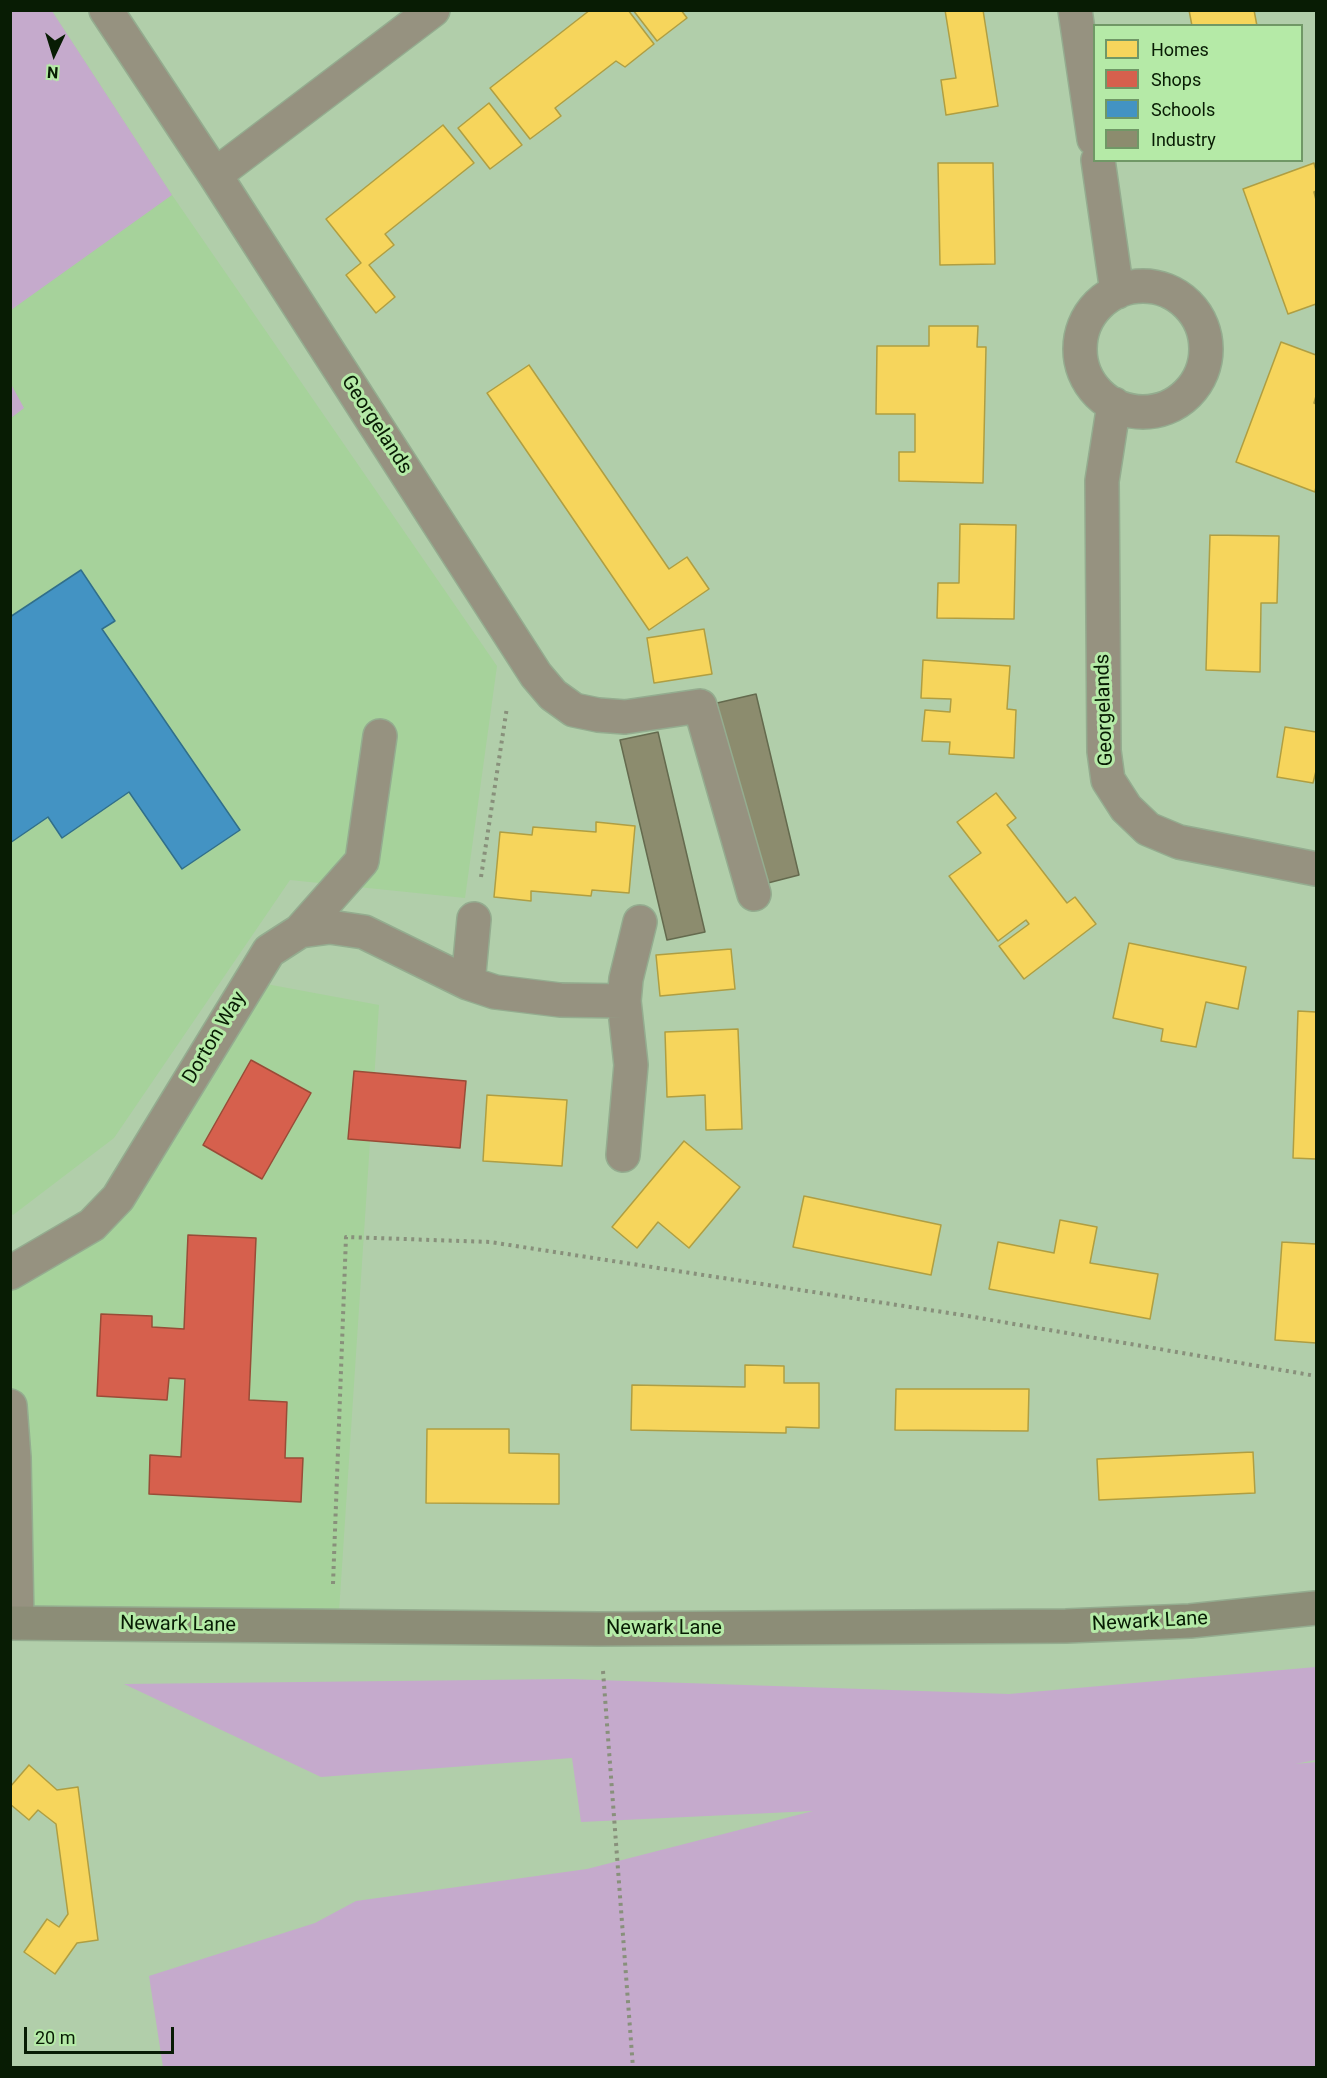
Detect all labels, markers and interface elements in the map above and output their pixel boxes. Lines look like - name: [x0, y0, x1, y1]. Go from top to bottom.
- north arrow: [24, 24, 84, 84]
- legend: [1093, 24, 1303, 162]
- text: Homes: [1151, 39, 1209, 60]
- text: N: [46, 63, 59, 82]
- text: Shops: [1151, 69, 1201, 90]
- text: Schools: [1151, 99, 1215, 120]
- text: Industry: [1151, 129, 1216, 150]
- street label: Georgelands: [335, 371, 417, 479]
- street label: Georgelands: [1091, 653, 1119, 767]
- street label: Dorton Way: [178, 988, 252, 1088]
- street label: Newark Lane: [1091, 1607, 1209, 1637]
- street label: Newark Lane: [120, 1612, 236, 1638]
- street label: Newark Lane: [606, 1617, 722, 1641]
- scale bar: [27, 2015, 177, 2053]
- text: 20 m: [35, 2027, 75, 2048]

